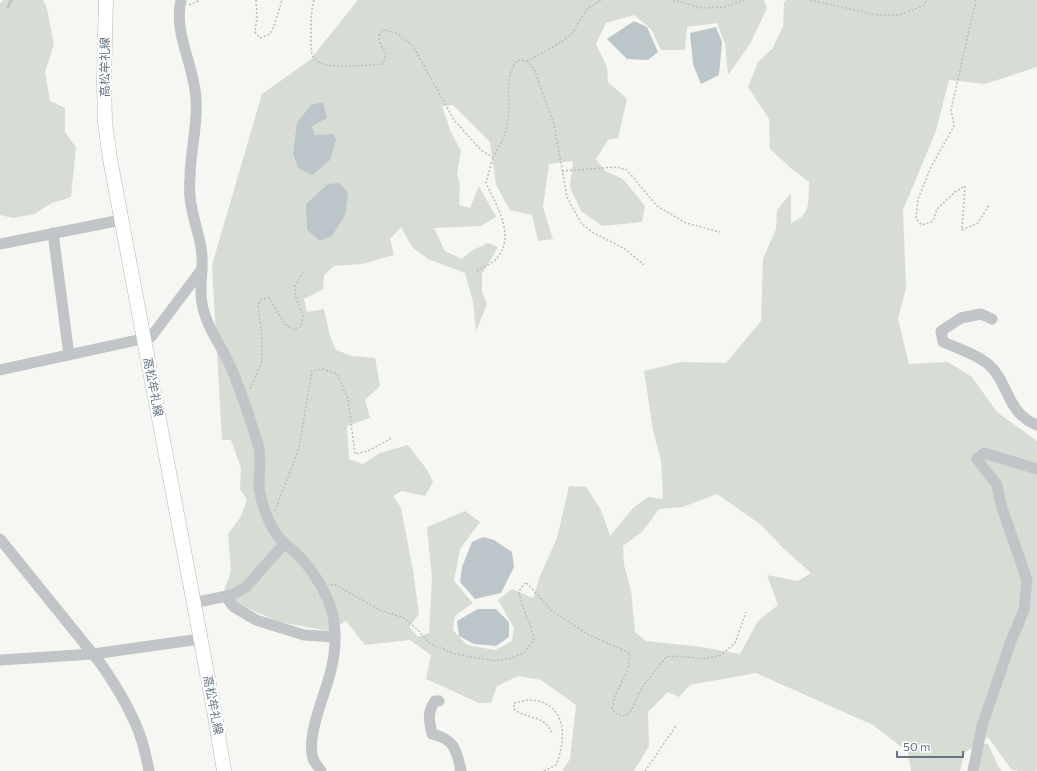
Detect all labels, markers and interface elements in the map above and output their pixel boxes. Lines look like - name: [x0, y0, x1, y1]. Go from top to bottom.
- street label: 高松牟礼線: [97, 37, 111, 97]
- street label: 高松牟礼線: [141, 356, 167, 418]
- street label: 高松牟礼線: [201, 674, 227, 736]
- scale bar: [897, 733, 963, 759]
- text: 50 m: [903, 739, 931, 753]

